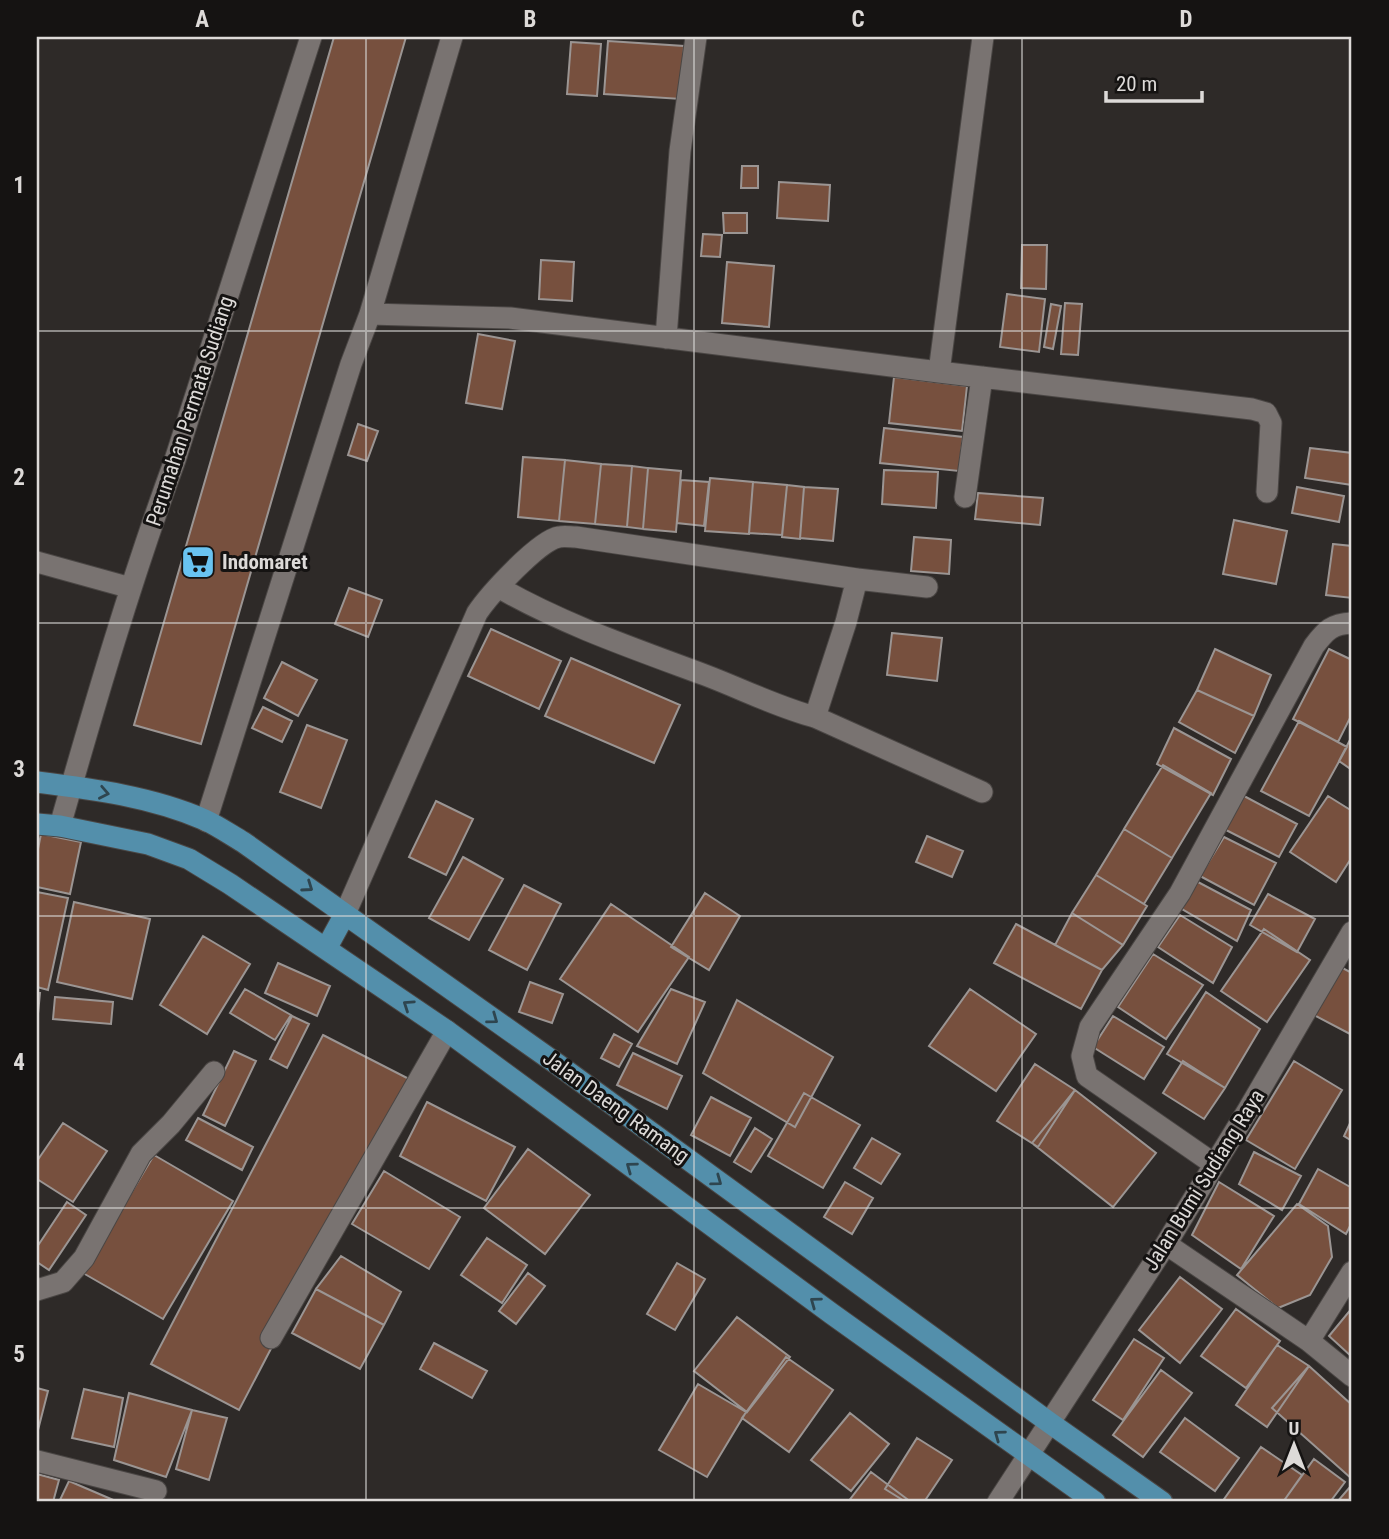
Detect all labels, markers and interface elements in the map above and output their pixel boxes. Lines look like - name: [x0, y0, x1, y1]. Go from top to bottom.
- text: A: [195, 6, 209, 33]
- text: B: [524, 6, 536, 33]
- text: C: [851, 6, 865, 33]
- text: D: [1180, 6, 1193, 33]
- scale bar: [1106, 60, 1202, 104]
- text: 20 m: [1116, 72, 1157, 96]
- text: 1: [13, 172, 25, 199]
- street label: Perumahan Permata Sudiang: [141, 293, 239, 529]
- text: 2: [13, 464, 25, 491]
- supermarket icon: Indomaret: [179, 543, 217, 581]
- place label: Indomaret: [222, 550, 308, 574]
- text: 3: [13, 756, 25, 783]
- one-way arrow: [98, 784, 110, 799]
- one-way arrow: [300, 879, 312, 891]
- one-way arrow: [402, 1000, 415, 1013]
- one-way arrow: [485, 1010, 498, 1023]
- street label: Jalan Daeng Ramang: [538, 1046, 694, 1168]
- text: 4: [13, 1049, 25, 1076]
- street label: Jalan Bumi Sudiang Raya: [1139, 1085, 1269, 1275]
- one-way arrow: [627, 1163, 639, 1175]
- one-way arrow: [709, 1173, 722, 1185]
- one-way arrow: [810, 1297, 822, 1310]
- text: 5: [13, 1341, 25, 1368]
- north arrow: [1260, 1410, 1330, 1480]
- text: U: [1289, 1417, 1299, 1440]
- one-way arrow: [994, 1430, 1007, 1443]

